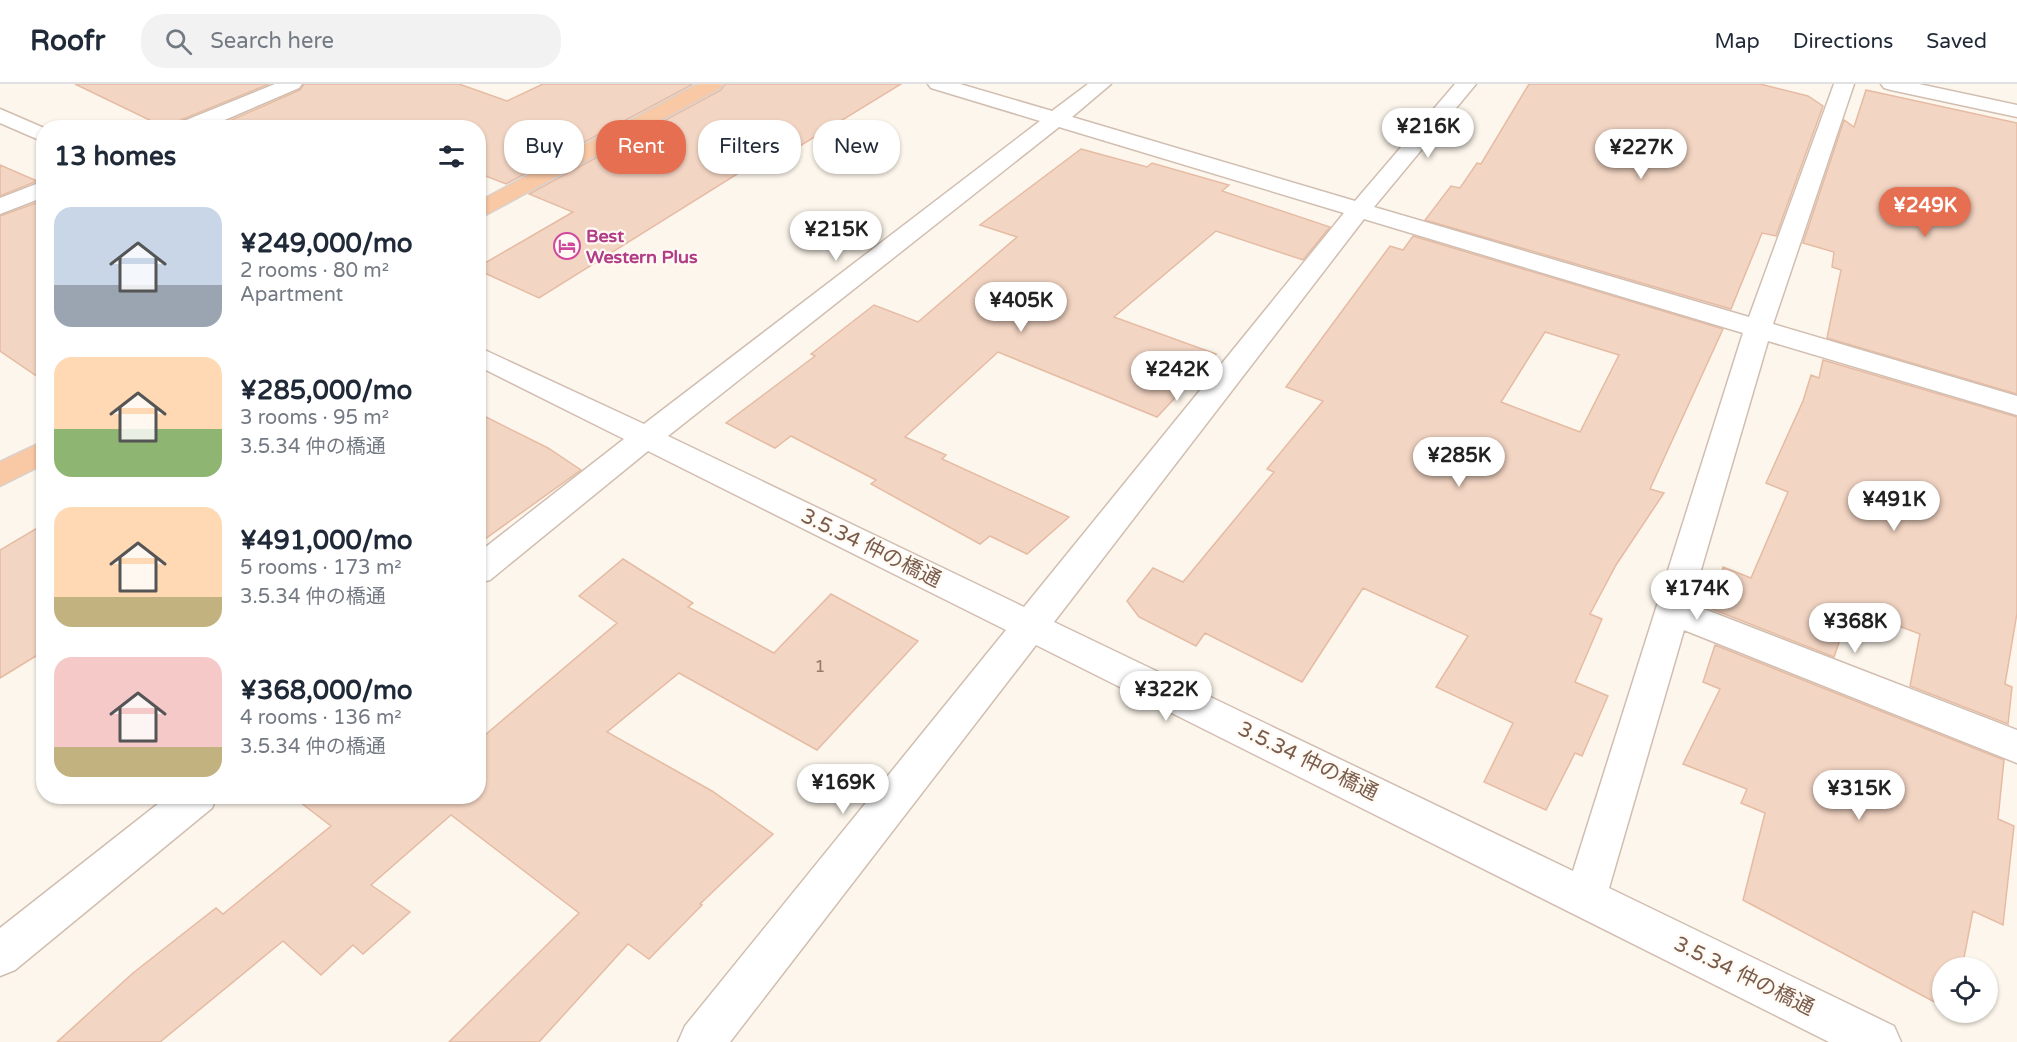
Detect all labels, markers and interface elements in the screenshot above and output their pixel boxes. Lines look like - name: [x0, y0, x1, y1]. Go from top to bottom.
- search box: [141, 14, 561, 68]
- text: Roofr: [30, 24, 105, 58]
- icon: search: [162, 25, 195, 58]
- text: Search here: [210, 28, 334, 54]
- text: Map: [1714, 29, 1760, 54]
- text: Directions: [1793, 29, 1893, 54]
- text: Saved: [1926, 29, 1987, 54]
- pin: ¥216K: [1386, 108, 1470, 159]
- text: ¥216K: [1396, 115, 1460, 139]
- chip: Buy: [504, 120, 584, 174]
- chip: Rent: [596, 120, 686, 174]
- chip: Filters: [698, 120, 801, 174]
- chip: New: [813, 120, 900, 174]
- pin: ¥227K: [1599, 129, 1683, 180]
- text: ¥227K: [1609, 136, 1673, 160]
- icon: filters: [435, 140, 468, 173]
- text: 13 homes: [54, 141, 176, 172]
- pin: ¥249K: [1883, 187, 1967, 238]
- text: ¥249K: [1893, 194, 1957, 218]
- pin: ¥215K: [794, 211, 878, 262]
- text: ¥215K: [804, 218, 868, 242]
- place label: Best Western Plus: [586, 225, 698, 268]
- text: ¥249,000/mo: [240, 228, 413, 259]
- icon: home: [102, 231, 174, 303]
- hotel icon: Best Western Plus: [552, 231, 582, 261]
- text: 2 rooms · 80 m²: [240, 259, 389, 283]
- pin: ¥405K: [979, 282, 1063, 333]
- text: Apartment: [240, 283, 343, 307]
- text: ¥405K: [989, 289, 1053, 313]
- pin: ¥242K: [1135, 351, 1219, 402]
- text: ¥242K: [1145, 358, 1209, 382]
- text: ¥285,000/mo: [240, 375, 412, 406]
- icon: home: [102, 381, 174, 453]
- text: 3 rooms · 95 m²: [240, 406, 389, 430]
- text: 3.5.34 仲の橋通: [240, 435, 386, 459]
- pin: ¥285K: [1417, 437, 1501, 488]
- text: ¥285K: [1427, 444, 1491, 468]
- pin: ¥491K: [1852, 481, 1936, 532]
- text: ¥491K: [1862, 488, 1926, 512]
- street label: 3.5.34 仲の橋通: [797, 503, 945, 593]
- text: ¥491,000/mo: [240, 525, 413, 556]
- icon: home: [102, 531, 174, 603]
- text: 5 rooms · 173 m²: [240, 556, 402, 580]
- pin: ¥174K: [1655, 570, 1739, 621]
- text: ¥174K: [1665, 577, 1729, 601]
- text: 3.5.34 仲の橋通: [240, 585, 386, 609]
- pin: ¥368K: [1813, 603, 1897, 654]
- text: ¥368K: [1823, 610, 1887, 634]
- house number: 1: [814, 655, 826, 677]
- pin: ¥322K: [1124, 671, 1208, 722]
- text: ¥368,000/mo: [240, 675, 413, 706]
- text: ¥322K: [1134, 678, 1198, 702]
- icon: home: [102, 681, 174, 753]
- text: 4 rooms · 136 m²: [240, 706, 402, 730]
- street label: 3.5.34 仲の橋通: [1234, 716, 1382, 806]
- text: 3.5.34 仲の橋通: [240, 735, 386, 759]
- pin: ¥169K: [801, 764, 885, 815]
- pin: ¥315K: [1817, 770, 1901, 821]
- text: ¥169K: [811, 771, 875, 795]
- text: ¥315K: [1827, 777, 1891, 801]
- street label: 3.5.34 仲の橋通: [1670, 931, 1818, 1021]
- map controls: [1932, 957, 1998, 1023]
- button: locate: [1932, 957, 1998, 1023]

